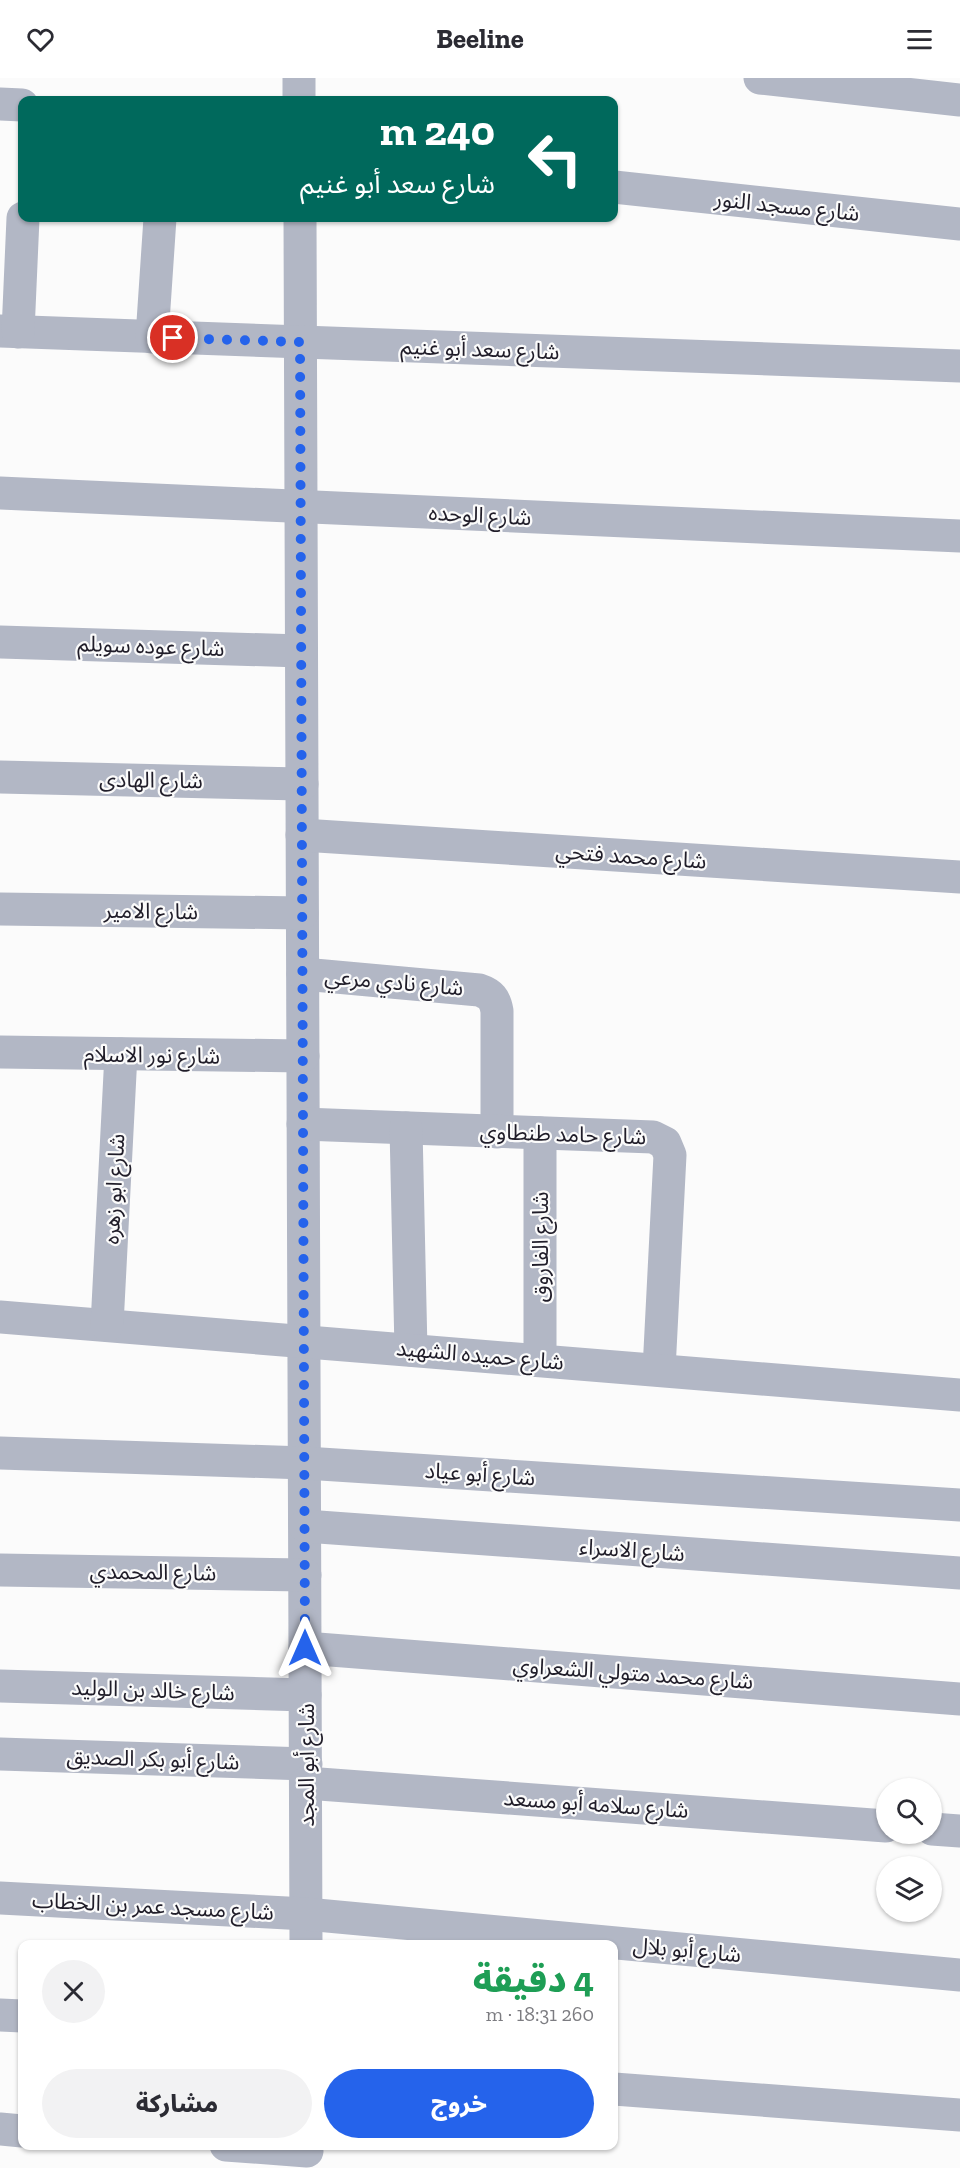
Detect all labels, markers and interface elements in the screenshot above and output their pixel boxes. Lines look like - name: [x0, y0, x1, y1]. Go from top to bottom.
- icon: heart: [24, 23, 57, 56]
- text: Beeline: [436, 23, 524, 55]
- icon: menu: [903, 23, 936, 56]
- text: 240 m: [380, 105, 495, 156]
- icon: left: [516, 120, 594, 198]
- text: شارع سعد أبو غنيم: [300, 168, 495, 200]
- street label: شارع مسجد النور: [712, 185, 861, 230]
- pin: [147, 312, 198, 363]
- icon: arrive: [156, 321, 189, 354]
- street label: شارع سعد أبو غنيم: [400, 333, 560, 368]
- street label: شارع الوحده: [428, 499, 532, 534]
- street label: شارع عوده سويلم: [77, 630, 225, 665]
- street label: شارع الهادى: [99, 766, 203, 797]
- street label: شارع محمد فتحي: [554, 837, 707, 878]
- street label: شارع الامير: [103, 897, 198, 928]
- street label: شارع نادي مرعي: [323, 962, 465, 1005]
- street label: شارع نور الاسلام: [84, 1040, 220, 1073]
- street label: شارع حامد طنطاوي: [479, 1118, 647, 1153]
- street label: شارع ابو زهره: [98, 1133, 133, 1245]
- street label: شارع الفاروق: [527, 1191, 557, 1303]
- street label: شارع حميده الشهيد: [395, 1334, 565, 1379]
- street label: شارع أبو عياد: [424, 1457, 536, 1494]
- street label: شارع الاسراء: [578, 1533, 686, 1570]
- street label: شارع المحمدي: [89, 1557, 217, 1590]
- position arrow: [273, 1616, 337, 1680]
- street label: شارع محمد متولي الشعراوي: [512, 1651, 754, 1698]
- street label: شارع خالد بن الوليد: [71, 1674, 235, 1709]
- street label: شارع أبو المجد: [293, 1703, 323, 1827]
- street label: شارع أبو بكر الصديق: [66, 1742, 240, 1779]
- map controls: [876, 1778, 942, 1922]
- button: search: [876, 1778, 942, 1844]
- street label: شارع سلامه أبو مسعد: [502, 1784, 689, 1827]
- button: layers: [876, 1856, 942, 1922]
- street label: شارع مسجد عمر بن الخطاب: [31, 1886, 275, 1929]
- street label: شارع أبو بلال: [631, 1932, 742, 1971]
- text: 4 دقيقة: [473, 1958, 594, 2001]
- button: close: [42, 1960, 105, 2023]
- text: 260 m · 18:31: [486, 2002, 594, 2026]
- button: مشاركة: [42, 2069, 312, 2138]
- button: خروج: [324, 2069, 594, 2138]

